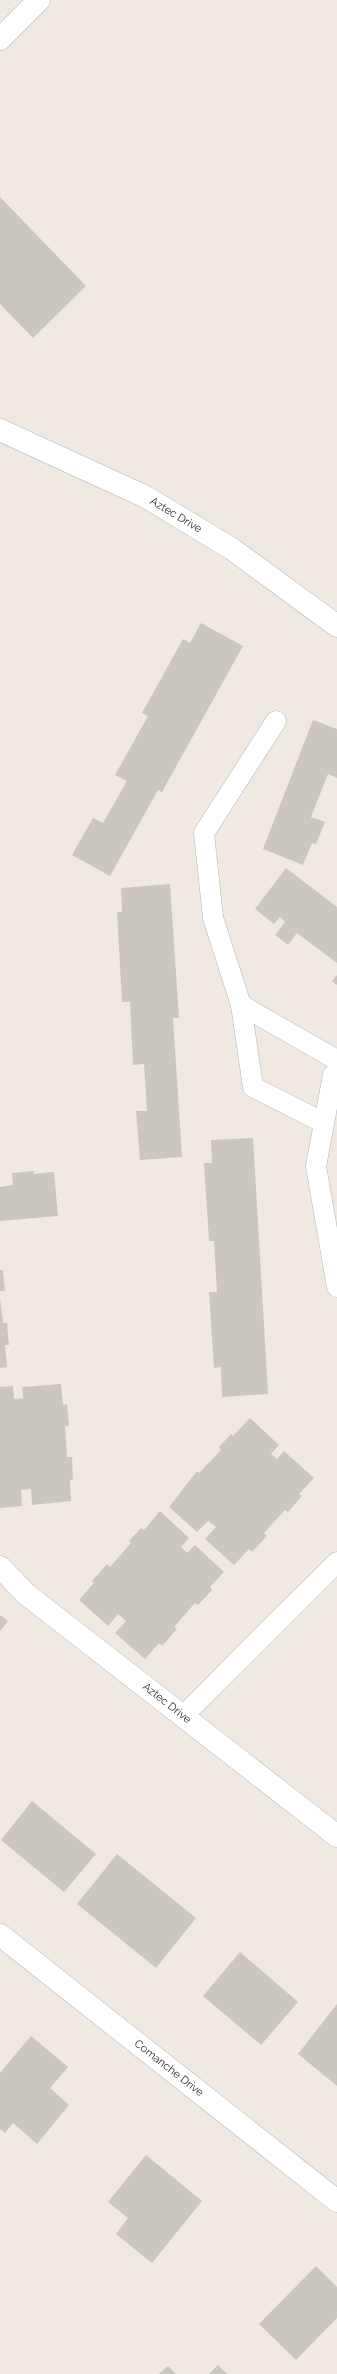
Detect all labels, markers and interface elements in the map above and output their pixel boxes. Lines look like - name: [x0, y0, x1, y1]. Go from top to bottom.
- street label: Aztec Drive: [148, 494, 205, 536]
- street label: Aztec Drive: [140, 1680, 194, 1726]
- street label: Comanche Drive: [132, 2037, 207, 2099]

